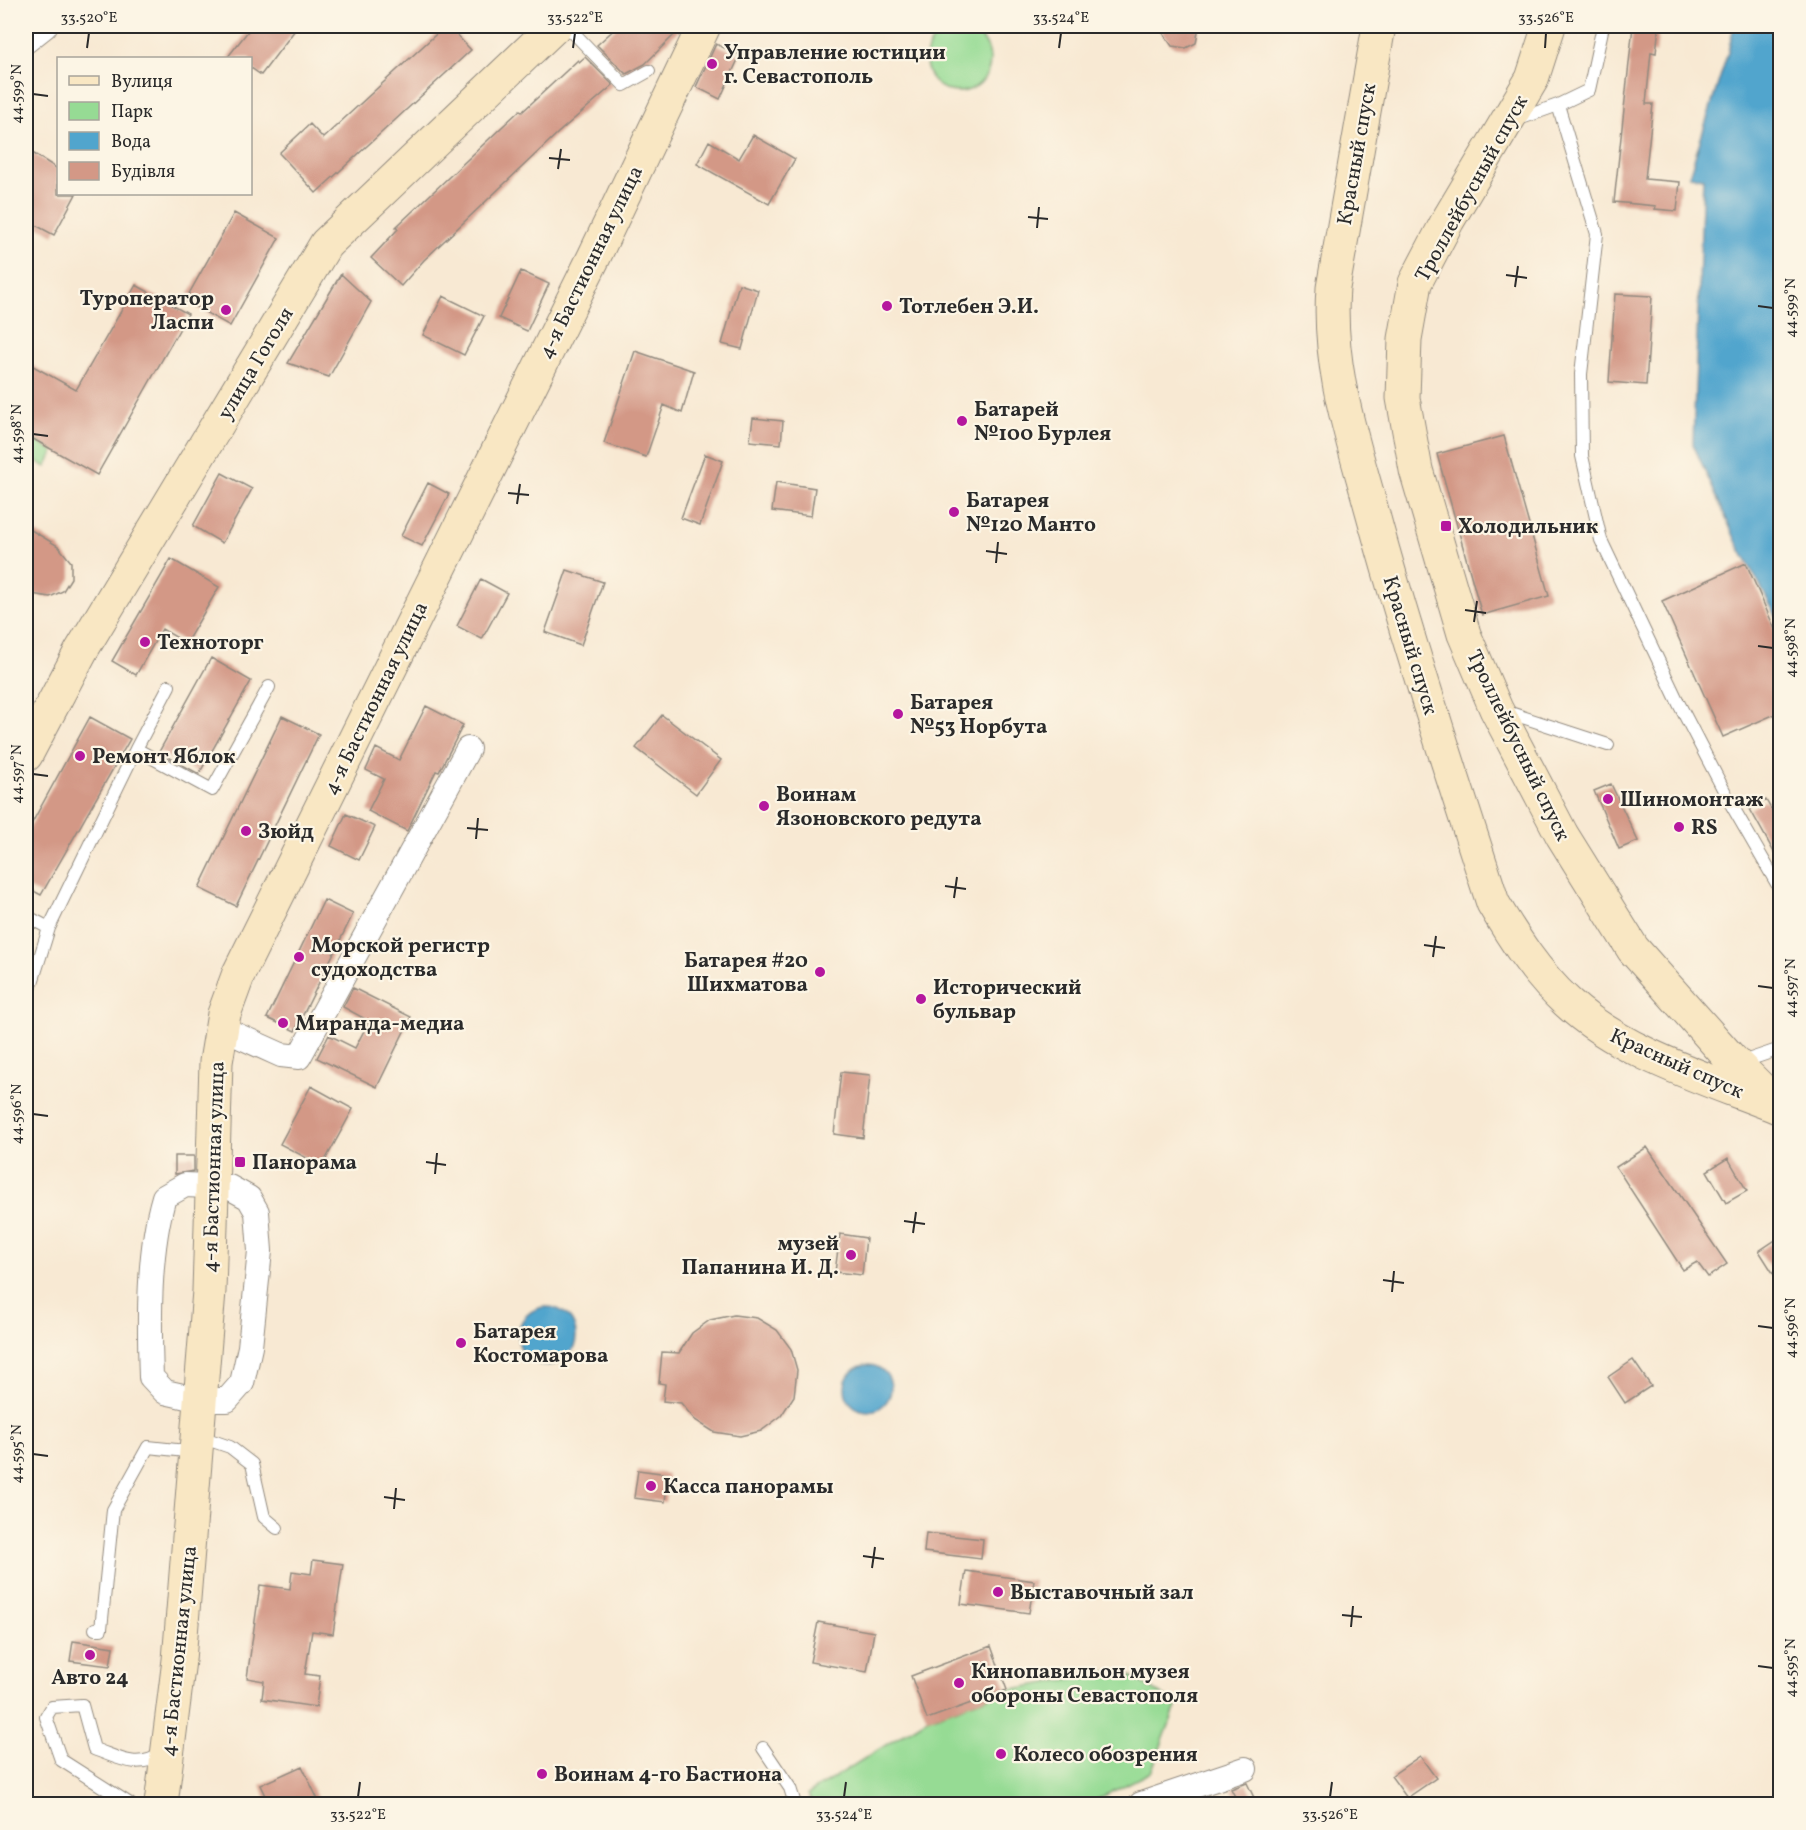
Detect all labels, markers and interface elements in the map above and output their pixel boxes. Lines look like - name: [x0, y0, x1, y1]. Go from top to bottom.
- text: 33.520°E: [61, 8, 118, 29]
- text: 33.522°E: [547, 8, 603, 29]
- text: 33.524°E: [1033, 8, 1089, 29]
- text: 33.526°E: [1518, 8, 1574, 29]
- place label: Управление юстиции г. Севастополь: [724, 39, 946, 92]
- legend: [57, 57, 252, 195]
- marker: Управление юстиции г. Севастополь: [705, 57, 719, 71]
- text: 44.599°N: [7, 64, 28, 124]
- text: Вулиця: [111, 70, 173, 95]
- street label: Красный спуск: [1331, 81, 1384, 228]
- street label: Троллейбусный спуск: [1409, 90, 1536, 287]
- text: Парк: [111, 100, 153, 125]
- text: Вода: [111, 130, 151, 155]
- text: Будівля: [111, 160, 175, 185]
- street label: 4-я Бастионная улица: [532, 161, 651, 364]
- text: 44.599°N: [1781, 278, 1802, 338]
- place label: Туроператор Ласпи: [80, 285, 214, 338]
- place label: Тотлебен Э.И.: [899, 293, 1039, 322]
- marker: Тотлебен Э.И.: [880, 299, 894, 313]
- street label: улица Гоголя: [211, 302, 301, 426]
- marker: Туроператор Ласпи: [219, 303, 233, 317]
- place label: Батарей №100 Бурлея: [974, 396, 1111, 449]
- text: 44.598°N: [7, 404, 28, 464]
- marker: Батарей №100 Бурлея: [955, 414, 969, 428]
- place label: Батарея №120 Манто: [966, 487, 1096, 540]
- marker: Батарея №120 Манто: [947, 505, 961, 519]
- place label: Холодильник: [1458, 513, 1599, 542]
- marker: Холодильник: [1439, 519, 1453, 533]
- street label: Красный спуск: [1375, 572, 1444, 718]
- street label: 4-я Бастионная улица: [317, 597, 436, 800]
- text: 44.598°N: [1781, 618, 1802, 678]
- place label: Техноторг: [157, 629, 264, 658]
- marker: Техноторг: [138, 635, 152, 649]
- street label: Троллейбусный спуск: [1459, 645, 1577, 846]
- place label: Батарея №53 Норбута: [910, 689, 1048, 742]
- marker: Батарея №53 Норбута: [891, 707, 905, 721]
- place label: Ремонт Яблок: [92, 743, 236, 772]
- text: 44.597°N: [7, 744, 28, 804]
- marker: Ремонт Яблок: [73, 749, 87, 763]
- place label: Воинам Язоновского редута: [776, 781, 982, 834]
- place label: Шиномонтаж: [1620, 786, 1764, 815]
- marker: Шиномонтаж: [1601, 792, 1615, 806]
- marker: Воинам Язоновского редута: [757, 799, 771, 813]
- place label: RS: [1691, 814, 1717, 843]
- place label: Зюйд: [258, 818, 314, 847]
- marker: RS: [1672, 820, 1686, 834]
- marker: Зюйд: [239, 824, 253, 838]
- place label: Морской регистр судоходства: [311, 932, 490, 985]
- place label: Батарея #20 Шихматова: [684, 947, 808, 1000]
- marker: Морской регистр судоходства: [292, 950, 306, 964]
- text: 44.597°N: [1781, 958, 1802, 1018]
- marker: Батарея #20 Шихматова: [813, 965, 827, 979]
- place label: Исторический бульвар: [933, 974, 1082, 1027]
- marker: Исторический бульвар: [914, 992, 928, 1006]
- place label: Миранда-медиа: [295, 1010, 464, 1039]
- marker: Миранда-медиа: [276, 1016, 290, 1030]
- street label: Красный спуск: [1605, 1022, 1748, 1107]
- street label: 4-я Бастионная улица: [196, 1061, 233, 1274]
- text: 44.596°N: [7, 1084, 28, 1144]
- place label: Панорама: [252, 1149, 357, 1178]
- marker: Панорама: [233, 1155, 247, 1169]
- place label: музей Папанина И. Д.: [682, 1230, 839, 1283]
- marker: музей Папанина И. Д.: [844, 1248, 858, 1262]
- text: 44.596°N: [1781, 1298, 1802, 1358]
- place label: Батарея Костомарова: [473, 1318, 608, 1371]
- marker: Батарея Костомарова: [454, 1336, 468, 1350]
- text: 44.595°N: [7, 1424, 28, 1484]
- place label: Касса панорамы: [663, 1473, 833, 1502]
- marker: Касса панорамы: [644, 1479, 658, 1493]
- street label: 4-я Бастионная улица: [154, 1544, 205, 1758]
- place label: Выставочный зал: [1010, 1579, 1194, 1608]
- marker: Выставочный зал: [991, 1585, 1005, 1599]
- text: 44.595°N: [1781, 1638, 1802, 1698]
- marker: Авто 24: [83, 1648, 97, 1662]
- place label: Кинопавильон музея обороны Севастополя: [971, 1658, 1198, 1711]
- place label: Авто 24: [51, 1664, 129, 1693]
- marker: Кинопавильон музея обороны Севастополя: [952, 1676, 966, 1690]
- place label: Колесо обозрения: [1013, 1741, 1198, 1770]
- marker: Колесо обозрения: [994, 1747, 1008, 1761]
- place label: Воинам 4-го Бастиона: [554, 1761, 783, 1790]
- marker: Воинам 4-го Бастиона: [535, 1767, 549, 1781]
- text: 33.522°E: [330, 1805, 386, 1826]
- text: 33.524°E: [816, 1805, 872, 1826]
- text: 33.526°E: [1302, 1805, 1358, 1826]

